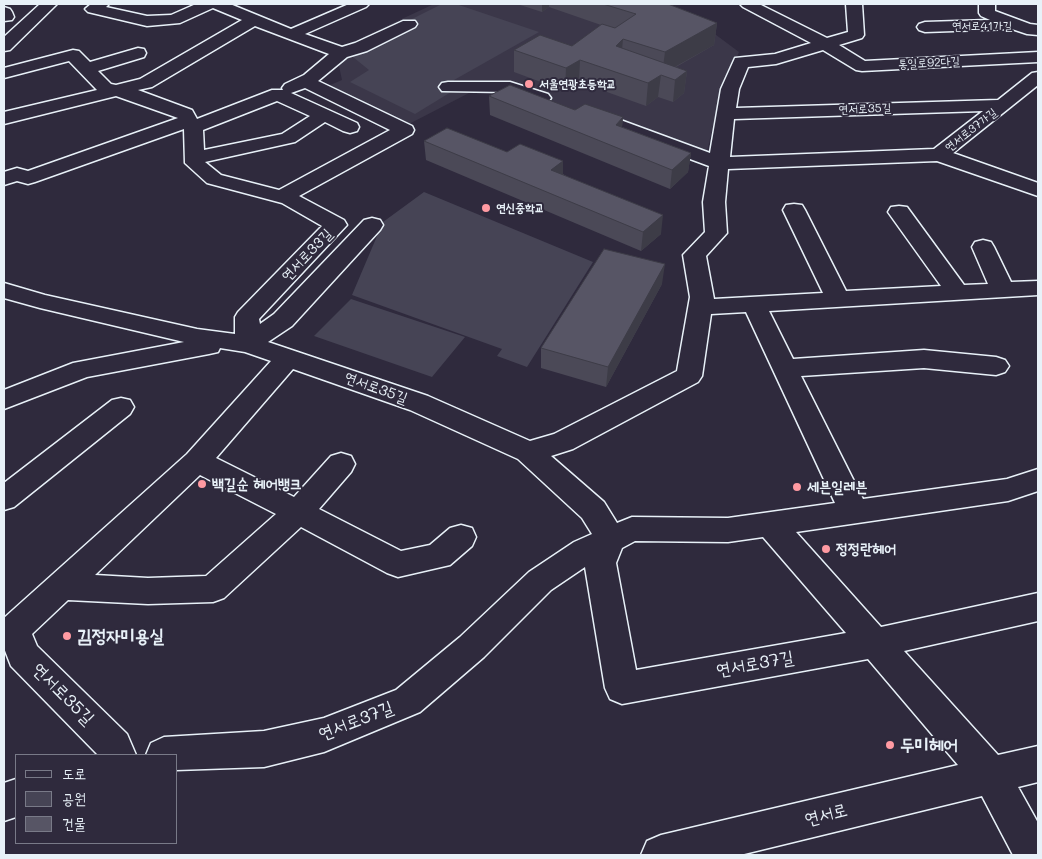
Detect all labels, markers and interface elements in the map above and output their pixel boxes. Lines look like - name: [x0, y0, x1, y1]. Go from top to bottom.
- street label: 연서로41가길: [952, 19, 1012, 33]
- street label: 통일로92다길: [898, 54, 960, 72]
- place label: 서울연광초등학교: [539, 77, 616, 91]
- marker: 서울연광초등학교: [523, 78, 535, 90]
- street label: 연서로35길: [838, 101, 892, 117]
- street label: 연서로37가길: [942, 105, 1000, 155]
- place label: 연신중학교: [496, 201, 544, 215]
- marker: 연신중학교: [480, 202, 492, 214]
- street label: 연서로33길: [278, 225, 336, 285]
- street label: 연서로35길: [342, 368, 410, 408]
- place label: 백길순 헤어뱅크: [212, 475, 302, 493]
- marker: 백길순 헤어뱅크: [196, 478, 208, 490]
- place label: 세븐일레븐: [807, 478, 867, 496]
- marker: 세븐일레븐: [791, 481, 803, 493]
- place label: 정정란헤어: [836, 540, 896, 558]
- marker: 정정란헤어: [820, 543, 832, 555]
- place label: 김정자미용실: [77, 625, 164, 647]
- marker: 김정자미용실: [61, 630, 73, 642]
- street label: 연서로37길: [714, 647, 796, 681]
- street label: 연서로35길: [27, 658, 99, 730]
- street label: 연서로37길: [315, 697, 397, 745]
- place label: 두미헤어: [900, 734, 958, 756]
- marker: 두미헤어: [884, 739, 896, 751]
- legend: [15, 754, 178, 844]
- text: 도로: [62, 763, 86, 783]
- text: 공원: [62, 788, 86, 808]
- street label: 연서로: [802, 799, 850, 831]
- text: 건물: [62, 813, 86, 833]

